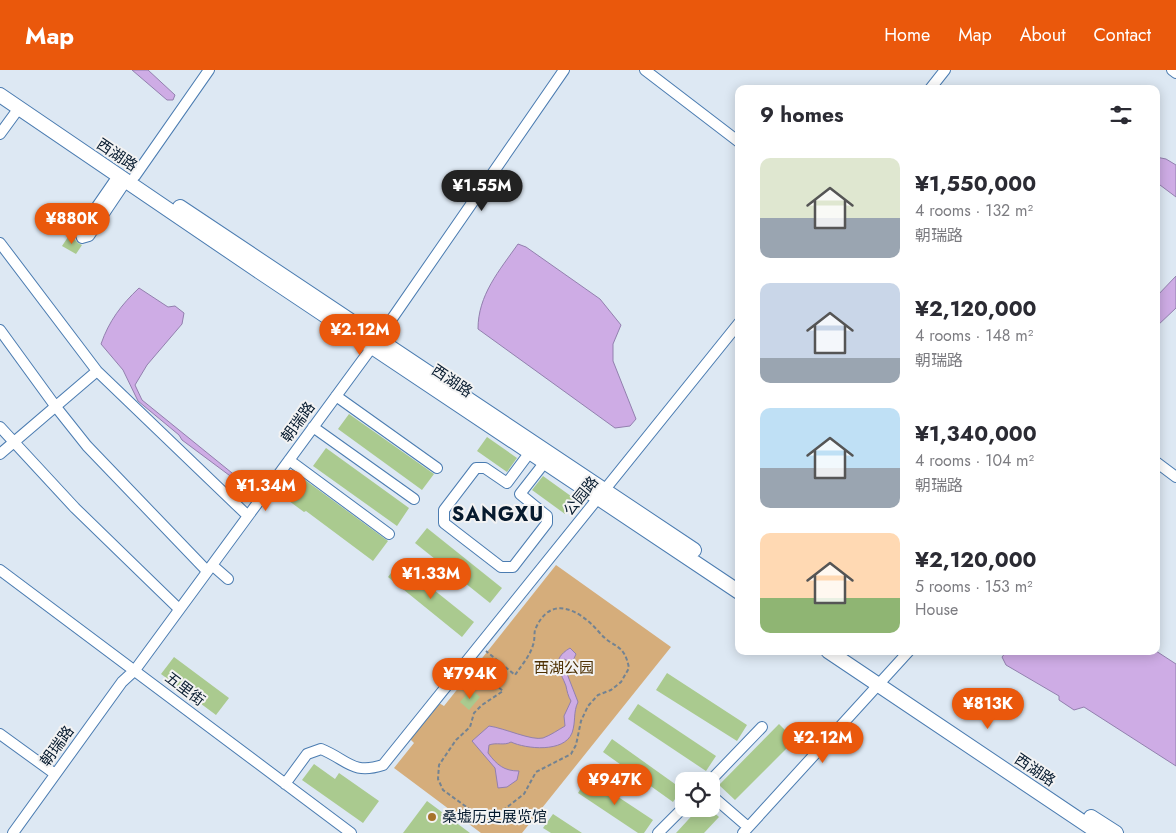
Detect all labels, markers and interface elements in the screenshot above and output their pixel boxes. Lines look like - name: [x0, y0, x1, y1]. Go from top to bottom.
- text: Map: [25, 18, 74, 53]
- text: Home: [884, 22, 930, 48]
- text: Map: [958, 22, 992, 48]
- text: About: [1020, 22, 1065, 48]
- text: Contact: [1093, 22, 1151, 48]
- text: 9 homes: [760, 100, 844, 130]
- icon: filters: [1107, 101, 1135, 129]
- street label: 西湖路: [92, 133, 142, 177]
- text: ¥1,550,000: [915, 169, 1036, 199]
- pin: ¥1.55M: [441, 170, 523, 212]
- text: ¥1.55M: [453, 174, 511, 197]
- icon: home: [800, 178, 860, 238]
- text: 4 rooms · 132 m²: [915, 199, 1033, 222]
- pin: ¥880K: [37, 202, 107, 245]
- text: ¥880K: [46, 207, 98, 230]
- text: 朝瑞路: [915, 224, 963, 247]
- text: ¥2,120,000: [915, 294, 1037, 324]
- icon: home: [800, 303, 860, 363]
- pin: ¥2.12M: [319, 314, 401, 356]
- text: ¥2.12M: [330, 318, 390, 341]
- text: 4 rooms · 148 m²: [915, 324, 1033, 347]
- text: 朝瑞路: [915, 349, 963, 372]
- street label: 西湖路: [427, 359, 477, 403]
- street label: 朝瑞路: [276, 397, 320, 447]
- text: ¥1,340,000: [915, 419, 1037, 449]
- icon: home: [800, 428, 860, 488]
- text: 4 rooms · 104 m²: [915, 449, 1034, 472]
- pin: ¥1.34M: [225, 470, 307, 512]
- street label: 公园路: [558, 472, 604, 520]
- text: ¥1.34M: [236, 474, 296, 497]
- text: 朝瑞路: [915, 474, 963, 497]
- district label: SANGXU: [452, 500, 544, 529]
- text: ¥2,120,000: [915, 545, 1037, 575]
- icon: home: [800, 553, 860, 613]
- pin: ¥1.33M: [390, 558, 472, 600]
- text: ¥1.33M: [402, 562, 460, 585]
- text: 5 rooms · 153 m²: [915, 575, 1033, 598]
- text: House: [915, 598, 958, 621]
- park label: 西湖公园: [534, 657, 594, 679]
- pin: ¥794K: [435, 658, 505, 700]
- text: ¥794K: [443, 662, 497, 685]
- street label: 五里街: [160, 667, 210, 711]
- pin: ¥813K: [953, 688, 1023, 730]
- text: ¥813K: [963, 692, 1013, 715]
- street label: 朝瑞路: [35, 721, 79, 771]
- pin: ¥2.12M: [782, 722, 864, 764]
- text: ¥2.12M: [793, 726, 853, 749]
- street label: 西湖路: [1010, 748, 1060, 792]
- pin: ¥947K: [580, 764, 650, 806]
- text: ¥947K: [588, 768, 642, 791]
- map controls: [675, 772, 720, 817]
- button: locate: [675, 772, 720, 817]
- place label: 桑墟历史展览馆: [442, 806, 547, 828]
- marker: 桑墟历史展览馆: [426, 811, 438, 823]

